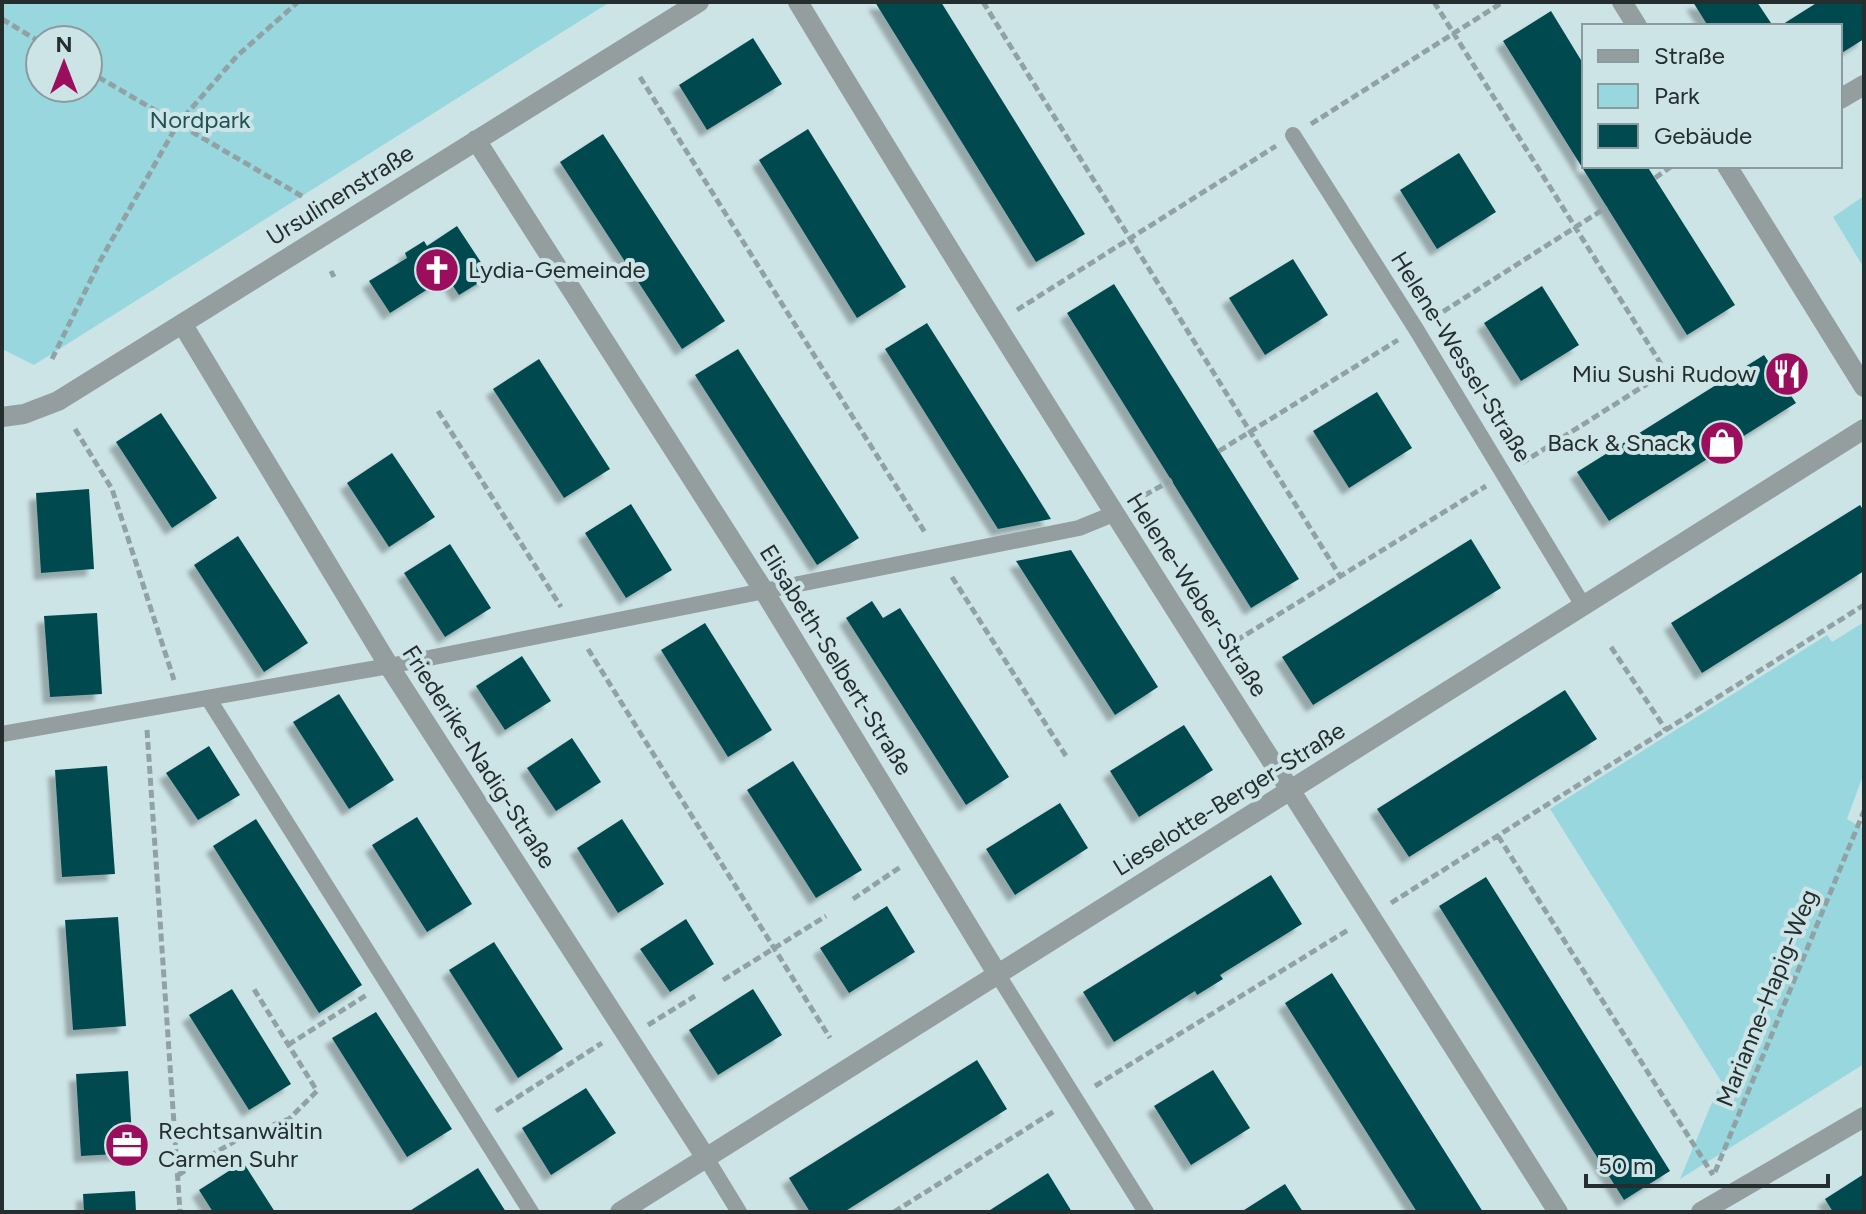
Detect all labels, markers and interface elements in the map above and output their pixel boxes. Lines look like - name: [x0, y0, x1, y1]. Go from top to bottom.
- north arrow: [24, 24, 104, 104]
- legend: [1582, 24, 1842, 168]
- text: N: [55, 31, 73, 58]
- text: Straße: [1654, 41, 1725, 70]
- text: Park: [1654, 81, 1700, 110]
- park label: Nordpark: [150, 105, 251, 134]
- text: Gebäude: [1654, 121, 1752, 150]
- street label: Ursulinenstraße: [261, 138, 419, 251]
- church icon: Lydia-Gemeinde: [413, 246, 461, 294]
- street label: Helene-Wessel-Straße: [1385, 246, 1538, 467]
- place label: Lydia-Gemeinde: [468, 255, 646, 284]
- restaurant icon: Miu Sushi Rudow: [1763, 350, 1811, 398]
- place label: Miu Sushi Rudow: [1572, 359, 1756, 388]
- shop icon: Back & Snack: [1698, 419, 1746, 467]
- place label: Back & Snack: [1547, 428, 1691, 457]
- street label: Helene-Weber-Straße: [1121, 487, 1274, 702]
- street label: Elisabeth-Selbert-Straße: [754, 539, 919, 780]
- street label: Friederike-Nadig-Straße: [396, 640, 562, 874]
- street label: Lieselotte-Berger-Straße: [1107, 715, 1350, 882]
- street label: Marianne-Hapig-Weg: [1710, 885, 1823, 1111]
- place label: Rechtsanwältin Carmen Suhr: [158, 1116, 323, 1173]
- office icon: Rechtsanwältin Carmen Suhr: [103, 1121, 151, 1169]
- scale bar: [1586, 1138, 1828, 1188]
- text: 50 m: [1598, 1151, 1654, 1180]

